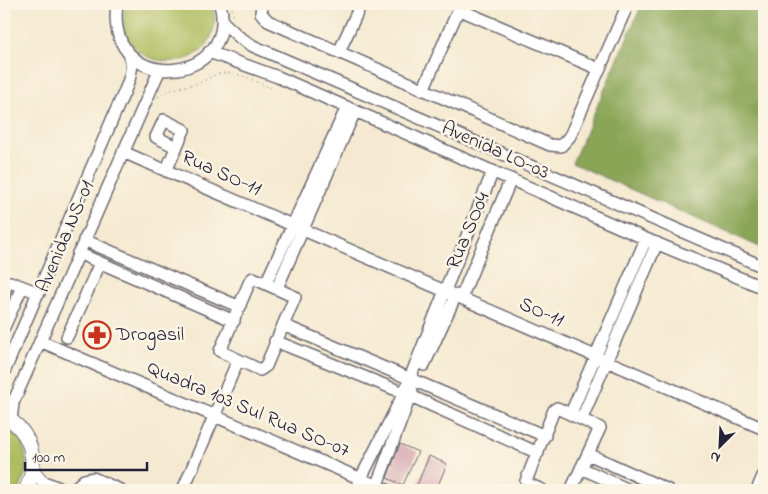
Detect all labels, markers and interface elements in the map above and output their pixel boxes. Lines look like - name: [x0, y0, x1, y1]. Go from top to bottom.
- street label: Avenida LO-03: [437, 114, 553, 188]
- street label: Rua SO-11: [177, 144, 265, 204]
- street label: Avenida NS-01: [29, 177, 103, 297]
- street label: Rua SO04: [440, 188, 498, 274]
- street label: SO-11: [514, 290, 568, 336]
- pharmacy icon: Drogasil: [82, 320, 112, 350]
- place label: Drogasil: [115, 321, 184, 351]
- street label: Quadra 103 Sul Rua SO-07: [142, 354, 354, 466]
- north arrow: [696, 422, 746, 472]
- scale bar: [25, 439, 148, 471]
- text: N: [707, 445, 724, 468]
- text: 100 m: [32, 447, 65, 469]

